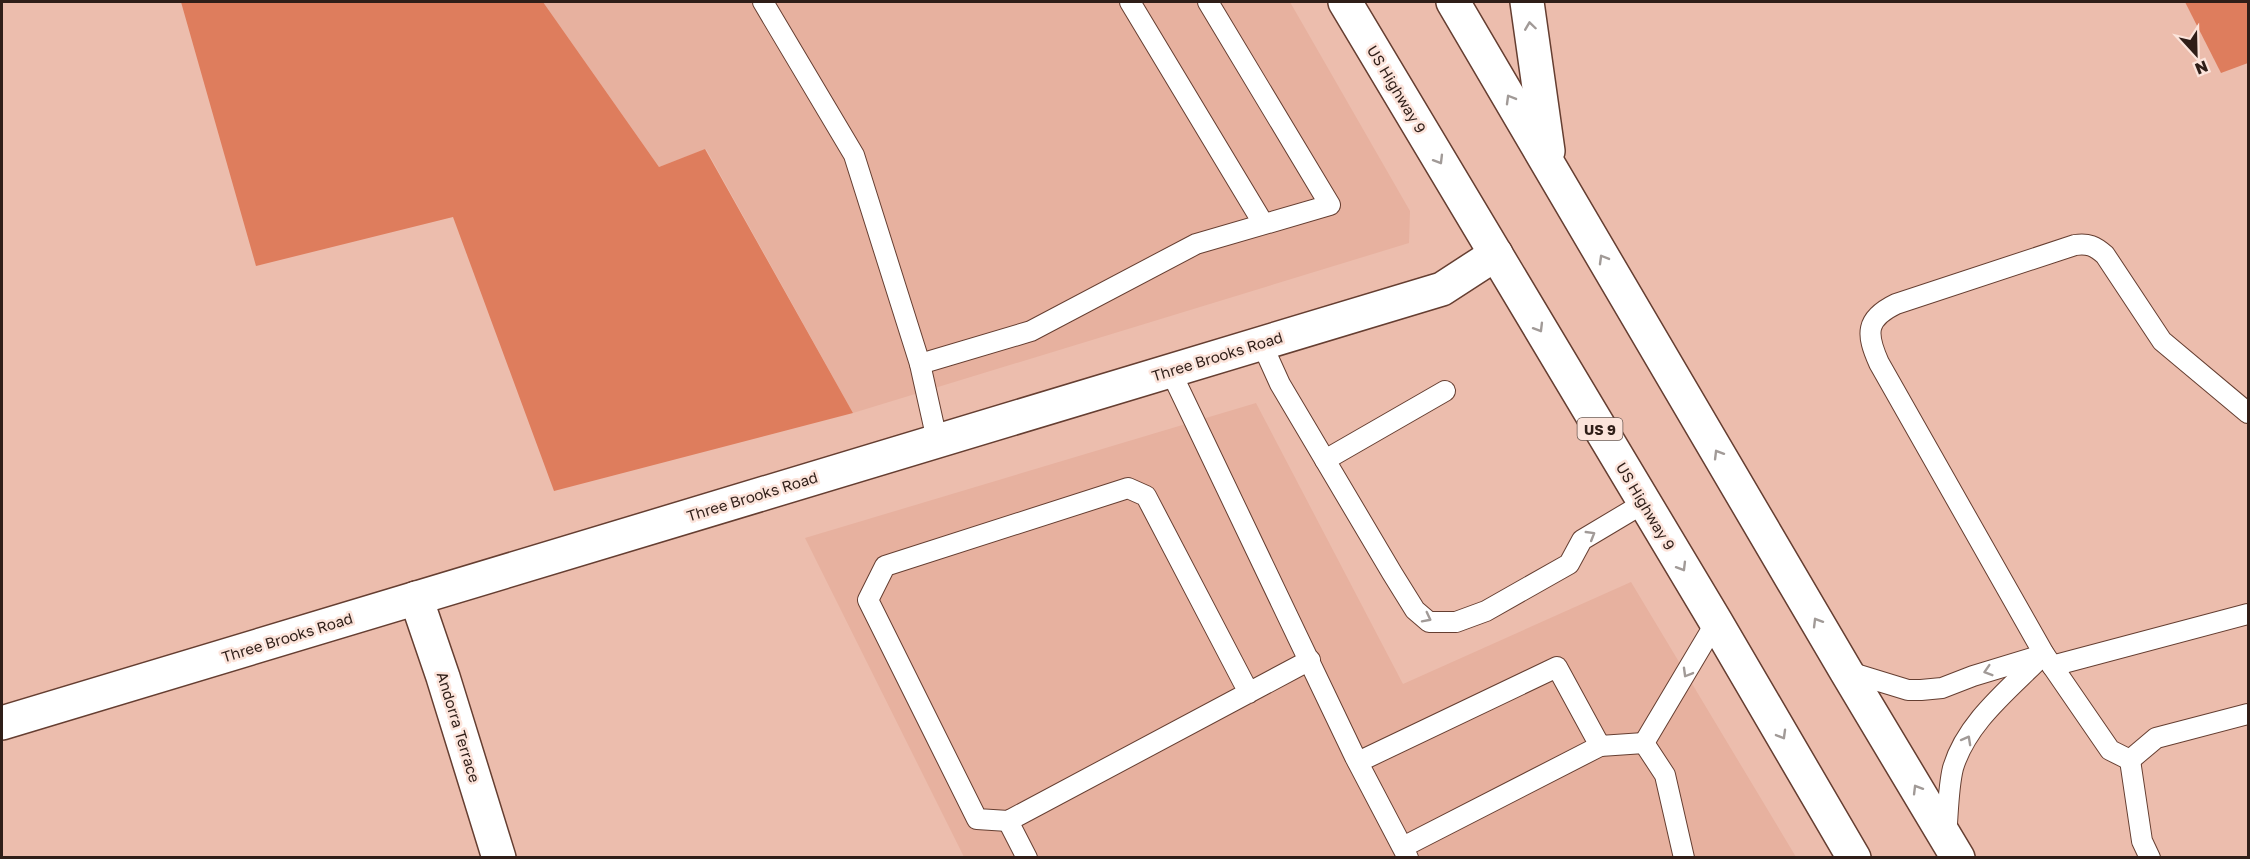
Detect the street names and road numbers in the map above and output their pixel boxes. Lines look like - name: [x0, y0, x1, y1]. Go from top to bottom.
- street label: US Highway 9: [1364, 42, 1430, 136]
- street label: Three Brooks Road: [1149, 328, 1285, 384]
- road number: US 9: [1578, 418, 1622, 440]
- street label: US Highway 9: [1613, 459, 1679, 553]
- street label: Three Brooks Road: [684, 468, 820, 524]
- street label: Three Brooks Road: [219, 609, 355, 665]
- street label: Andorra Terrace: [434, 669, 484, 785]

